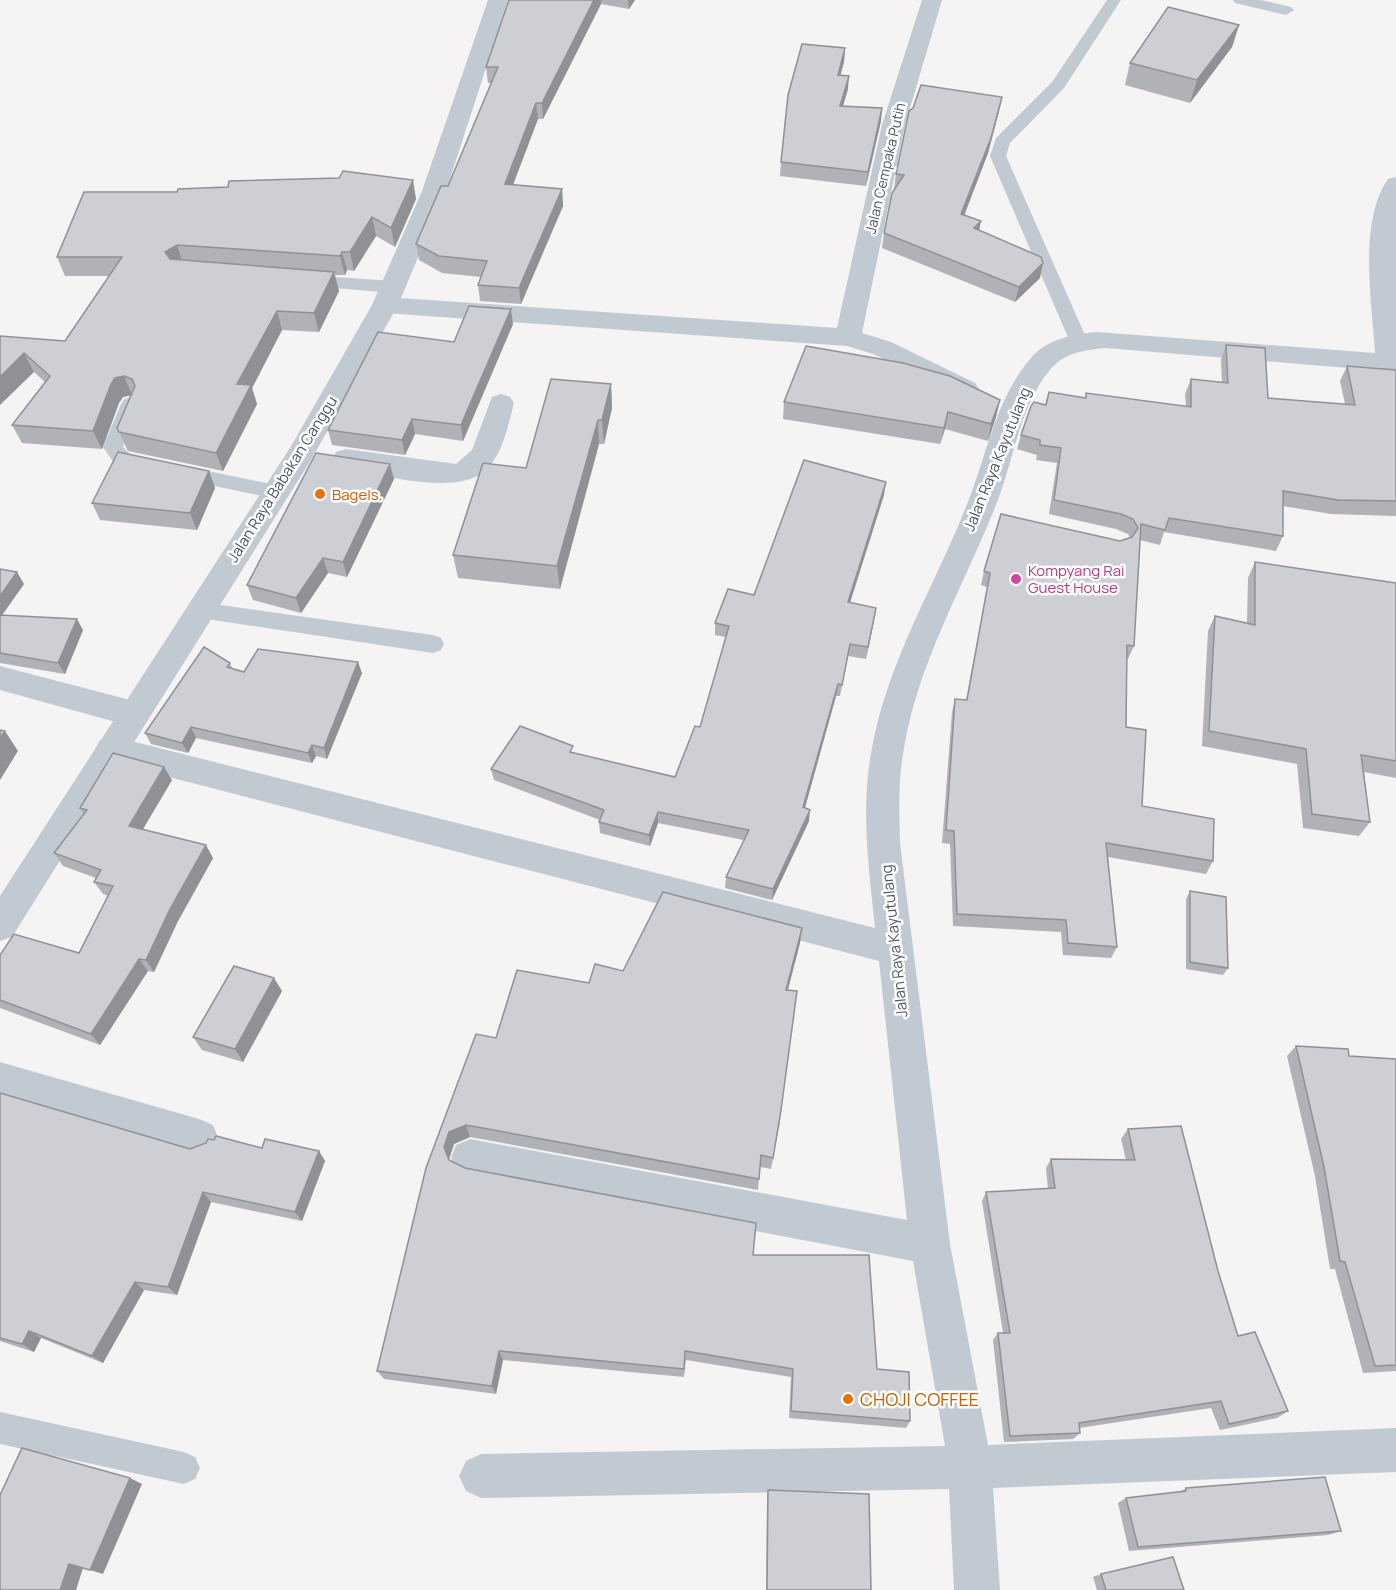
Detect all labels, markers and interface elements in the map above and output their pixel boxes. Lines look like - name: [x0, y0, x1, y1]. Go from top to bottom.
- street label: Jalan Cempaka Putih: [861, 101, 909, 235]
- street label: Jalan Raya Kayutulang: [959, 384, 1035, 534]
- street label: Jalan Raya Babakan Canggu: [222, 392, 342, 566]
- place label: Bagels.: [332, 484, 382, 505]
- marker: Bagels.: [313, 487, 327, 501]
- place label: Kompyang Rai Guest House: [1028, 560, 1125, 598]
- marker: Kompyang Rai Guest House: [1009, 572, 1023, 586]
- street label: Jalan Raya Kayutulang: [876, 864, 912, 1018]
- place label: CHOJI COFFEE: [860, 1387, 979, 1411]
- marker: CHOJI COFFEE: [841, 1392, 855, 1406]

